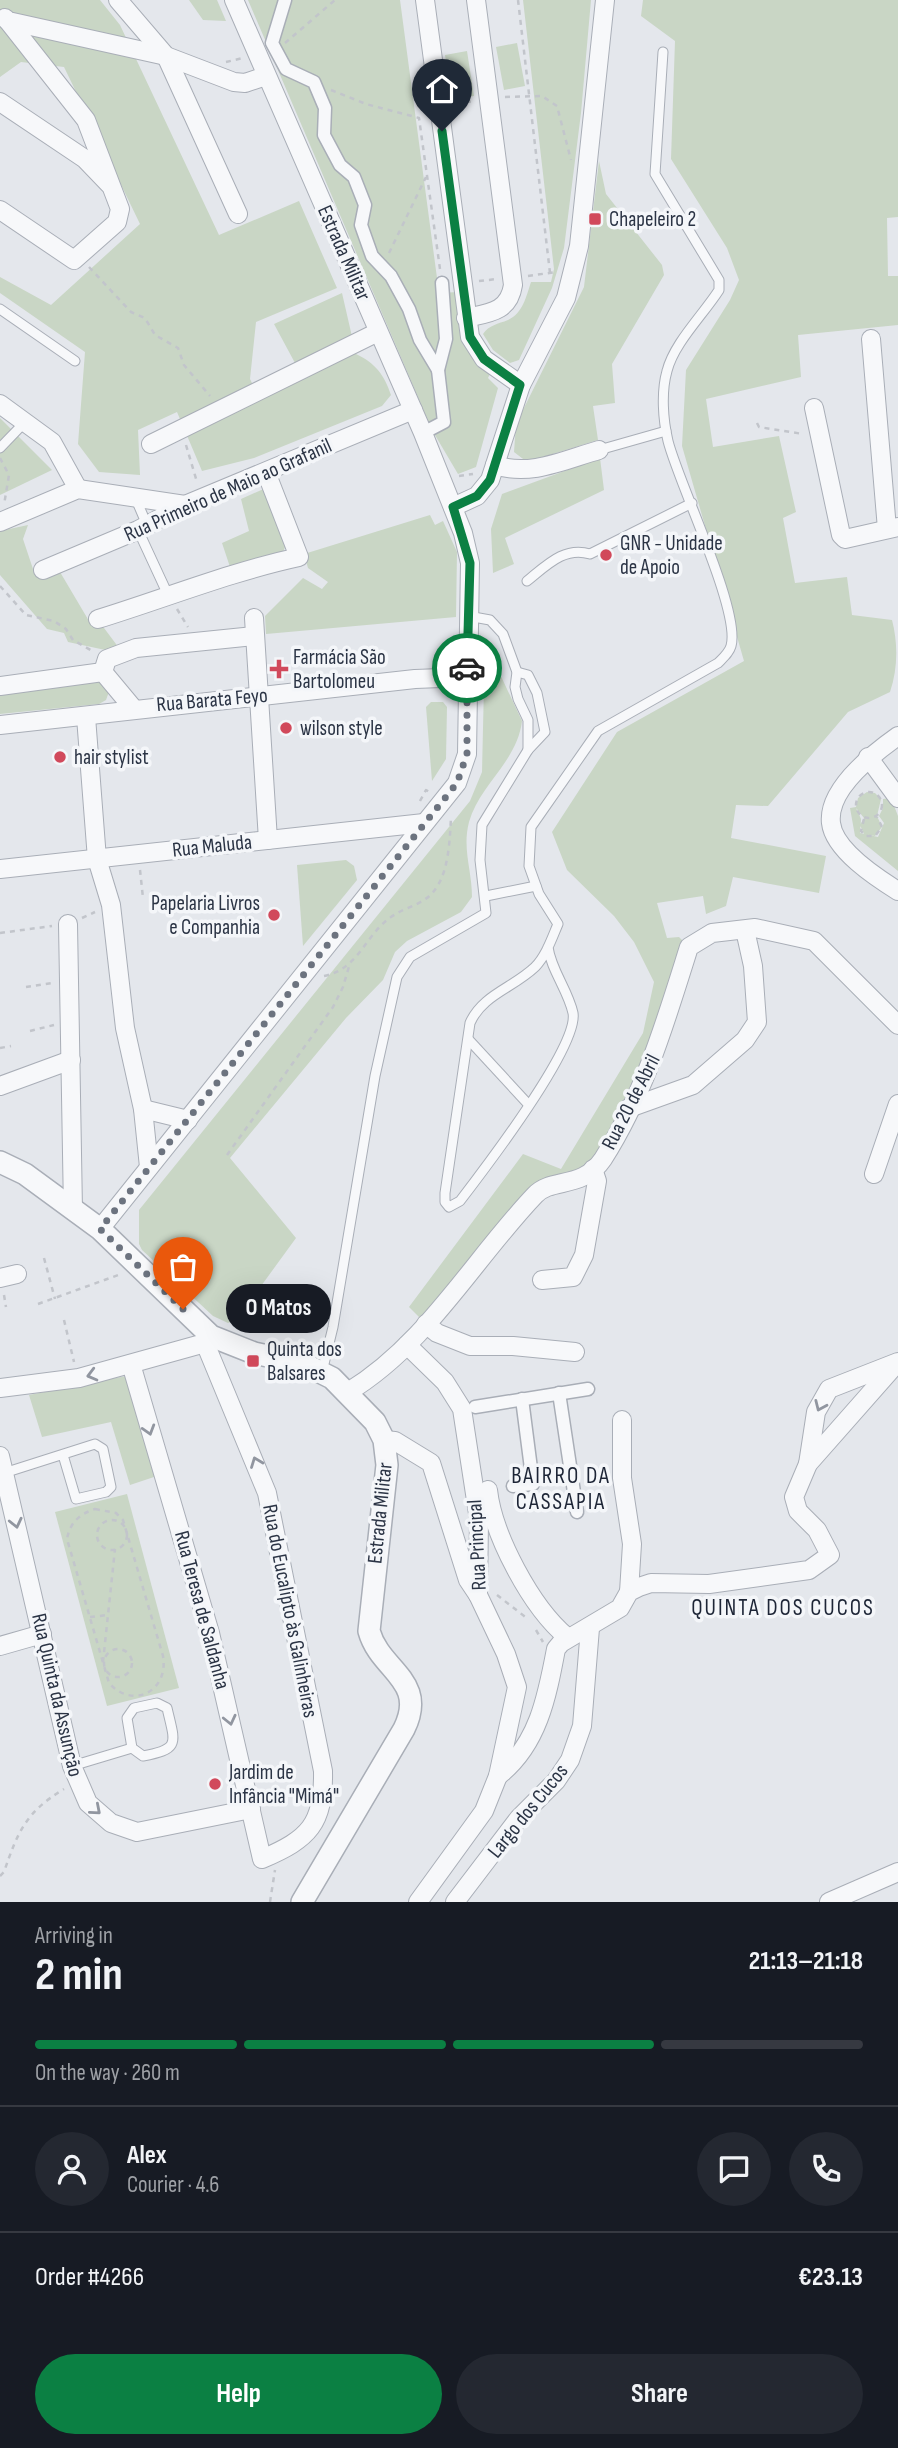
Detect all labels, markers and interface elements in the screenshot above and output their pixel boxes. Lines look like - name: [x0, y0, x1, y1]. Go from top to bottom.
- pin: [412, 59, 472, 131]
- icon: home: [423, 70, 461, 108]
- street label: Estrada Militar: [312, 202, 376, 304]
- place label: Chapeleiro 2: [609, 207, 696, 232]
- marker: Chapeleiro 2: [587, 211, 603, 227]
- street label: Rua Primeiro de Maio ao Grafanil: [120, 433, 336, 547]
- place label: GNR - Unidade de Apoio: [620, 531, 723, 580]
- marker: GNR - Unidade de Apoio: [598, 547, 614, 563]
- courier: [432, 633, 502, 703]
- place label: Farmácia São Bartolomeu: [293, 645, 386, 694]
- icon: car: [448, 649, 486, 687]
- marker: Farmácia São Bartolomeu: [271, 661, 287, 677]
- street label: Rua Barata Feyo: [155, 683, 269, 717]
- place label: wilson style: [300, 716, 383, 741]
- marker: wilson style: [278, 720, 294, 736]
- place label: hair stylist: [74, 745, 149, 770]
- marker: hair stylist: [52, 749, 68, 765]
- street label: Rua Maluda: [171, 829, 253, 863]
- place label: Papelaria Livros e Companhia: [151, 891, 260, 940]
- marker: Papelaria Livros e Companhia: [266, 907, 282, 923]
- street label: Rua 20 de Abril: [596, 1050, 666, 1154]
- pin: [153, 1237, 213, 1309]
- icon: bag: [164, 1248, 202, 1286]
- callout: O Matos: [225, 1284, 330, 1334]
- text: O Matos: [246, 1294, 311, 1322]
- place label: Quinta dos Balsares: [267, 1337, 342, 1386]
- marker: Quinta dos Balsares: [245, 1353, 261, 1369]
- one-way arrow: [86, 1367, 98, 1381]
- one-way arrow: [814, 1399, 828, 1411]
- one-way arrow: [141, 1423, 155, 1436]
- one-way arrow: [250, 1456, 264, 1468]
- street label: Estrada Militar: [362, 1461, 398, 1565]
- district label: BAIRRO DA CASSAPIA: [511, 1462, 611, 1516]
- street label: Rua Principal: [462, 1499, 492, 1591]
- street label: Rua do Eucalipto às Galinheiras: [257, 1502, 323, 1720]
- one-way arrow: [8, 1517, 22, 1529]
- street label: Rua Teresa de Saldanha: [169, 1528, 235, 1692]
- district label: QUINTA DOS CUCOS: [691, 1594, 875, 1622]
- street label: Rua Quinta da Assunção: [26, 1611, 88, 1779]
- one-way arrow: [222, 1714, 236, 1726]
- street label: Largo dos Cucos: [483, 1759, 573, 1863]
- place label: Jardim de Infância "Mimá": [228, 1760, 339, 1809]
- marker: Jardim de Infância "Mimá": [207, 1776, 223, 1792]
- one-way arrow: [88, 1802, 101, 1814]
- text: Arriving in: [35, 1922, 113, 1950]
- text: 21:13–21:18: [749, 1946, 863, 1977]
- text: 2 min: [35, 1948, 123, 2003]
- text: On the way · 260 m: [35, 2059, 180, 2087]
- button: person: [35, 2132, 109, 2206]
- button: chat: [697, 2132, 771, 2206]
- button: phone: [789, 2132, 863, 2206]
- text: Alex: [127, 2140, 167, 2171]
- text: Courier · 4.6: [127, 2171, 219, 2199]
- text: Order #4266: [35, 2262, 144, 2293]
- text: €23.13: [798, 2262, 863, 2293]
- button: Help: [35, 2354, 442, 2434]
- button: Share: [456, 2354, 863, 2434]

